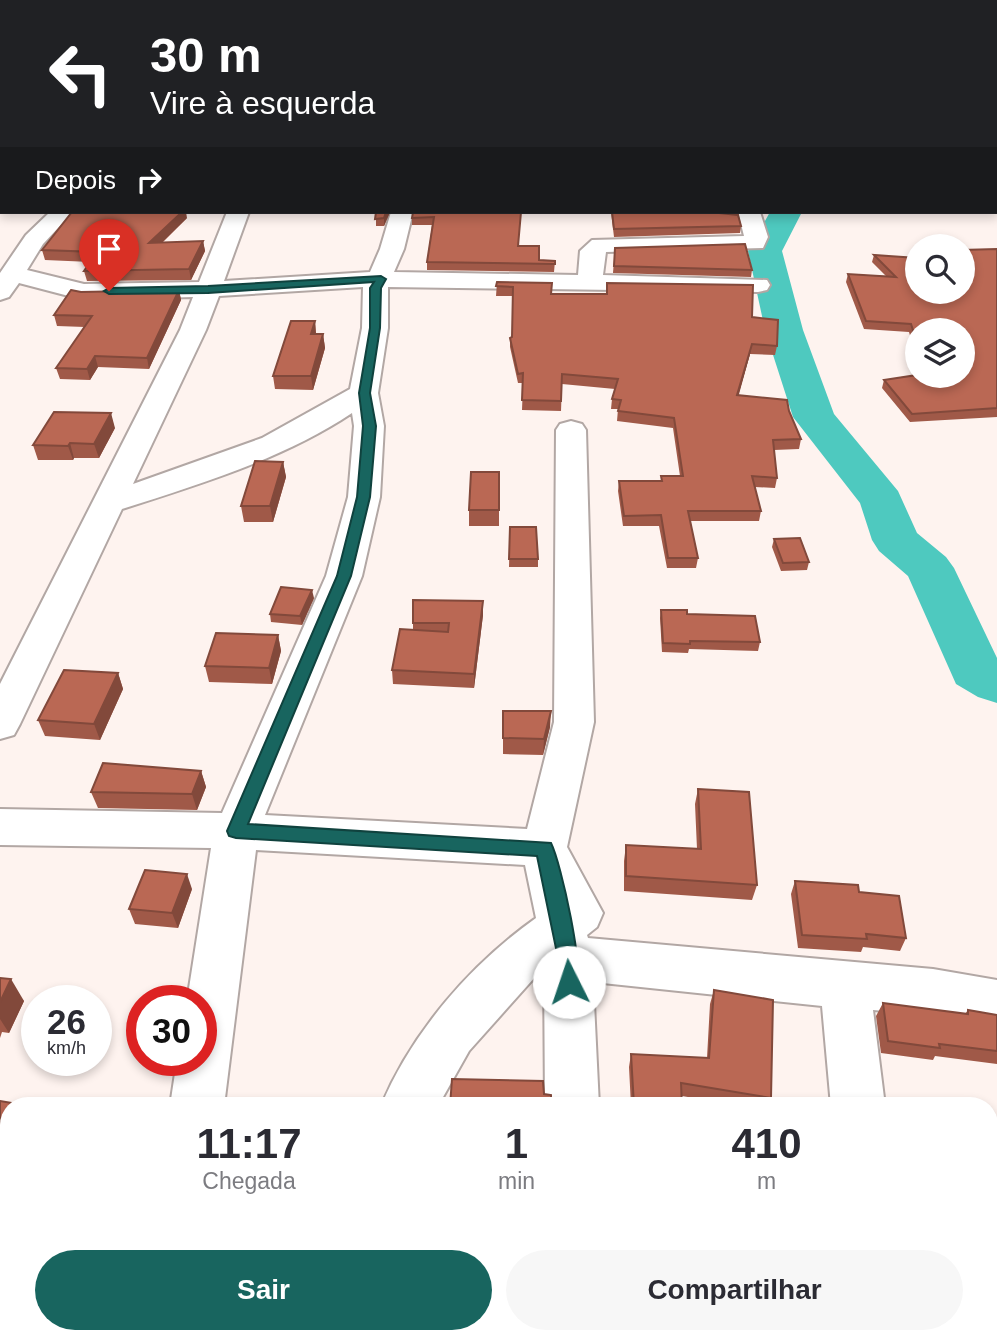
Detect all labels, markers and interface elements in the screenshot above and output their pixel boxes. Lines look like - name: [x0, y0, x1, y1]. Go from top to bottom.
- icon: left: [35, 28, 126, 119]
- text: 30 m: [150, 28, 262, 82]
- text: Vire à esquerda: [150, 85, 375, 121]
- icon: right: [130, 161, 168, 199]
- text: Depois: [35, 165, 116, 195]
- pin: [79, 219, 139, 291]
- icon: arrive: [90, 230, 128, 268]
- map controls: [905, 234, 975, 388]
- button: search: [905, 234, 975, 304]
- button: layers: [905, 318, 975, 388]
- position arrow: [532, 945, 606, 1019]
- speed limit sign: 30: [126, 985, 217, 1076]
- text: 26: [47, 1002, 86, 1041]
- text: km/h: [47, 1038, 86, 1058]
- text: 11:17: [196, 1120, 302, 1167]
- text: 1: [505, 1120, 528, 1167]
- text: 410: [731, 1120, 802, 1167]
- text: Chegada: [202, 1168, 296, 1194]
- text: min: [498, 1168, 535, 1194]
- text: m: [757, 1168, 776, 1194]
- button: Sair: [35, 1250, 492, 1330]
- button: Compartilhar: [506, 1250, 963, 1330]

